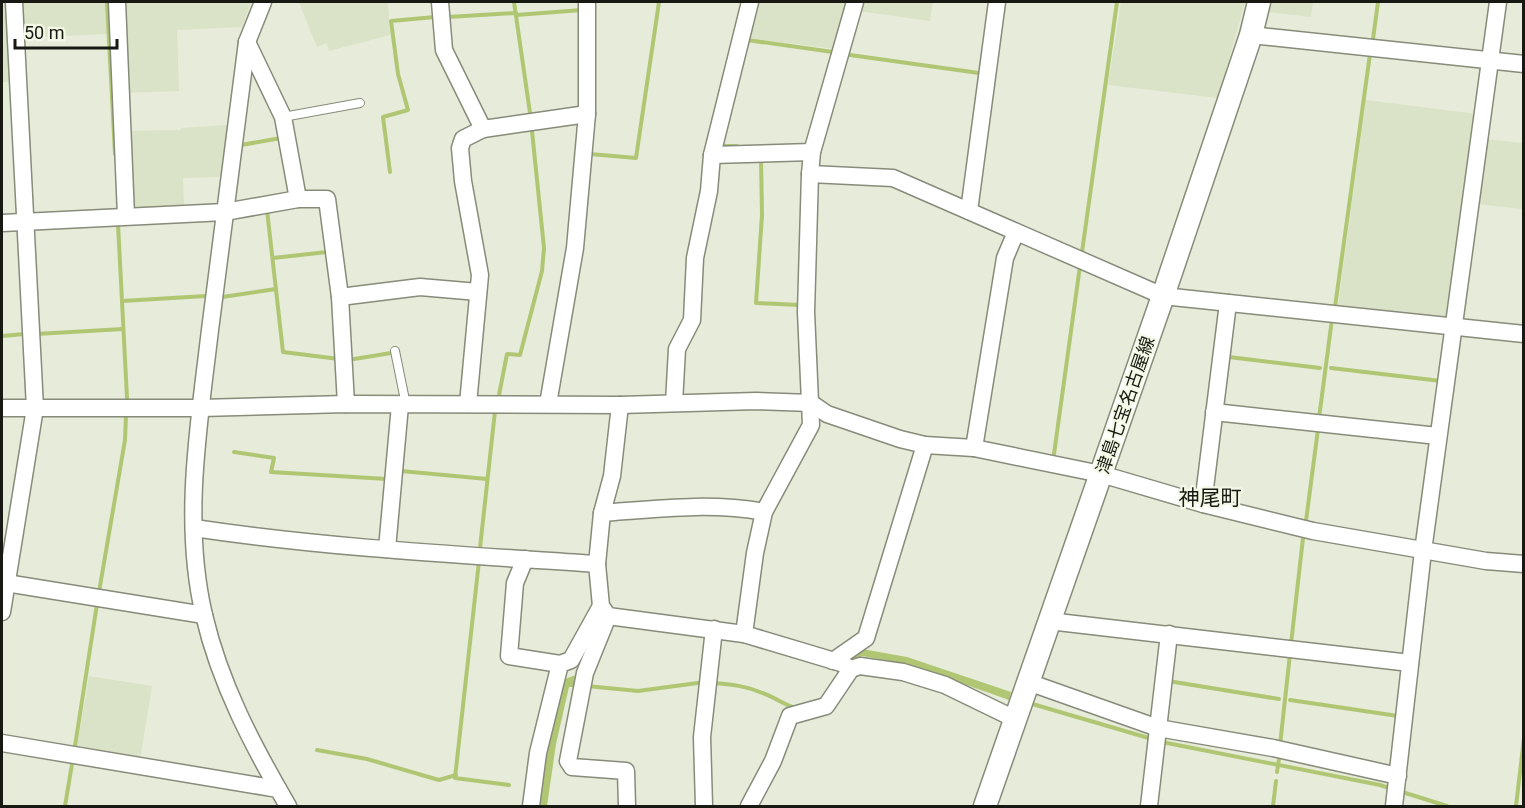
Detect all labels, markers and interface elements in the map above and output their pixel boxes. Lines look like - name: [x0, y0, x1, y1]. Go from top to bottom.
- scale bar: [15, 12, 117, 50]
- text: 50 m: [24, 22, 64, 43]
- street label: 津島七宝名古屋線: [1092, 334, 1158, 476]
- district label: 神尾町: [1179, 486, 1242, 510]

